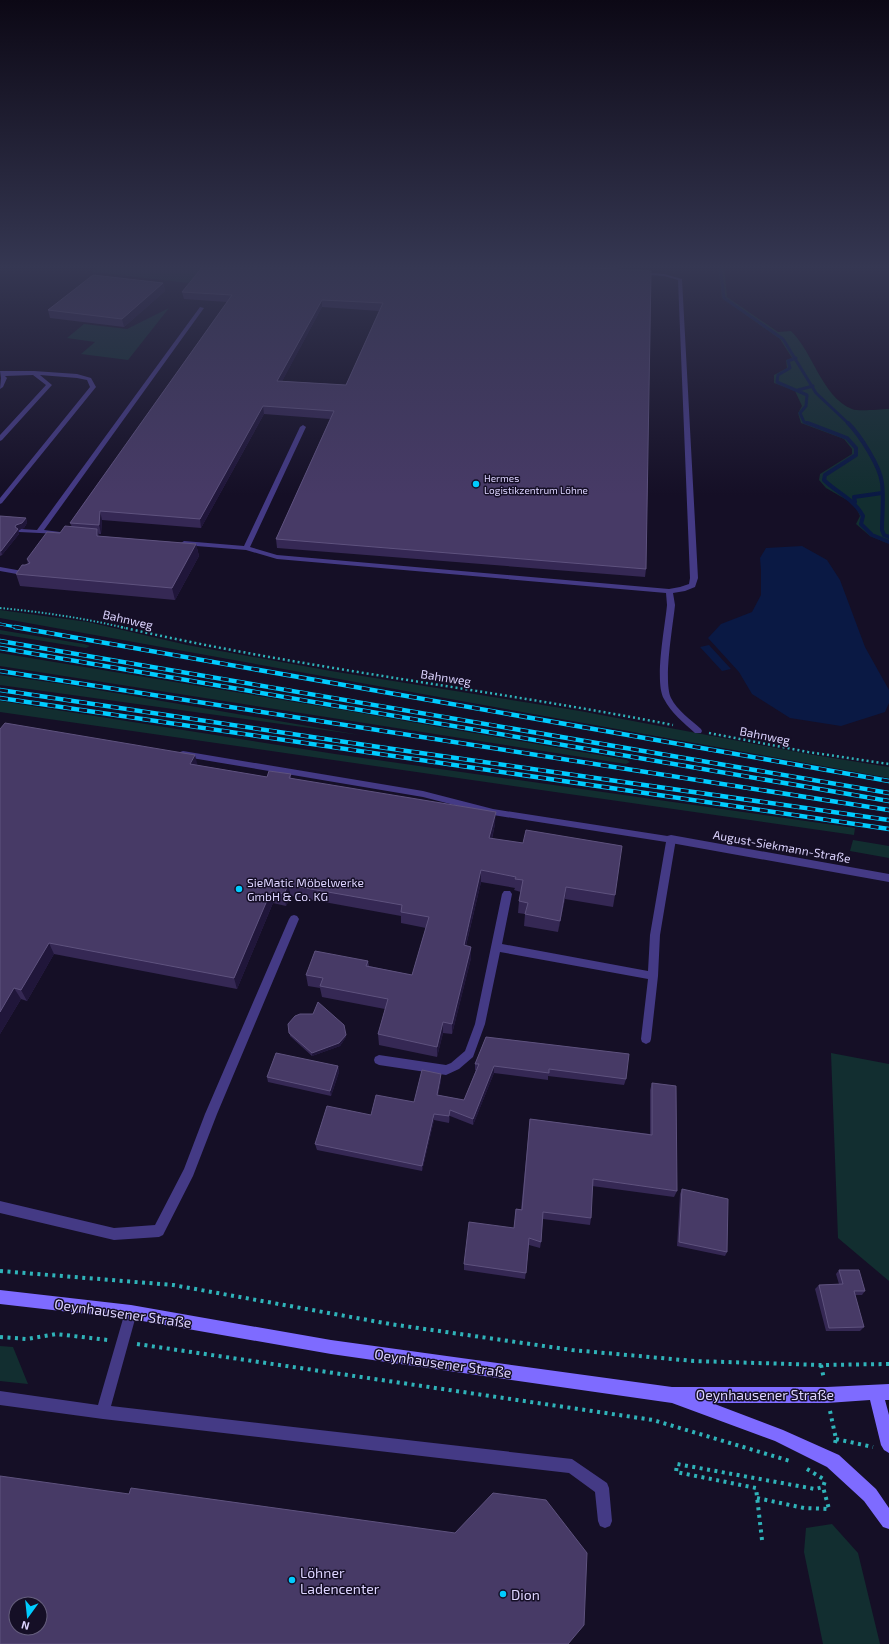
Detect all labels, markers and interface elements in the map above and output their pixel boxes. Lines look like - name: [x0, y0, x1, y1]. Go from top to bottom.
- place label: Hermes Logistikzentrum Löhne: [484, 472, 588, 496]
- marker: Hermes Logistikzentrum Löhne: [471, 479, 481, 489]
- street label: Bahnweg: [102, 606, 155, 632]
- street label: Bahnweg: [420, 666, 473, 688]
- street label: Bahnweg: [739, 723, 792, 747]
- street label: August-Siekmann-Straße: [712, 827, 852, 865]
- place label: SieMatic Möbelwerke GmbH & Co. KG: [247, 875, 364, 903]
- marker: SieMatic Möbelwerke GmbH & Co. KG: [234, 884, 244, 894]
- street label: Oeynhausener Straße: [53, 1295, 193, 1331]
- street label: Oeynhausener Straße: [373, 1345, 513, 1381]
- street label: Oeynhausener Straße: [696, 1386, 834, 1403]
- place label: Löhner Ladencenter: [300, 1564, 380, 1597]
- marker: Löhner Ladencenter: [287, 1575, 297, 1585]
- place label: Dion: [511, 1586, 540, 1603]
- marker: Dion: [498, 1589, 508, 1599]
- north arrow: [8, 1596, 48, 1636]
- text: N: [20, 1619, 31, 1633]

